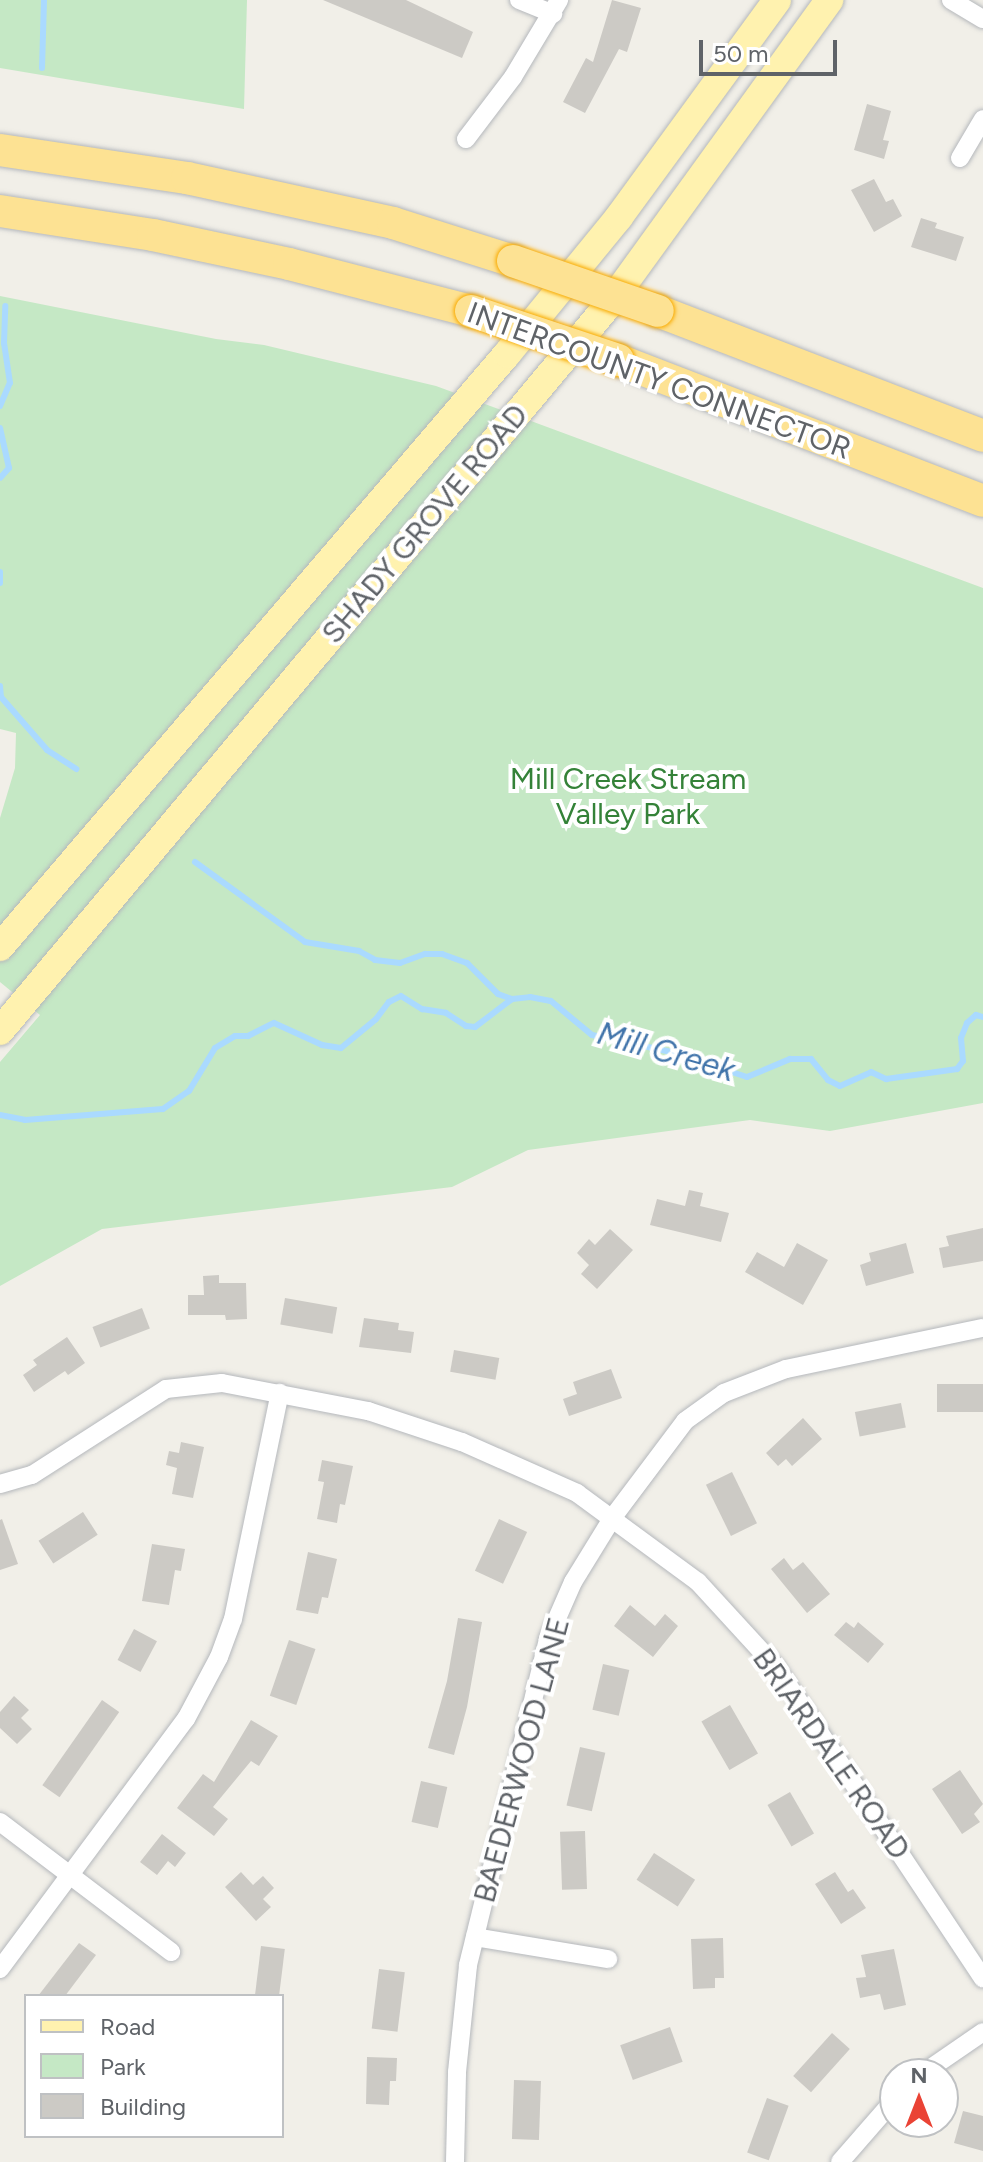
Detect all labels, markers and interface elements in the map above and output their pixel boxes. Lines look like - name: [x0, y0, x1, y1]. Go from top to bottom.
- scale bar: [703, 24, 841, 74]
- text: 50 m: [713, 39, 769, 68]
- street label: INTERCOUNTY CONNECTOR: [462, 295, 856, 467]
- street label: SHADY GROVE ROAD: [315, 397, 535, 651]
- park label: Mill Creek Stream Valley Park: [510, 761, 746, 832]
- water label: Mill Creek: [593, 1014, 739, 1090]
- street label: BAEDERWOOD LANE: [467, 1613, 577, 1907]
- street label: BRIARDALE ROAD: [745, 1642, 917, 1866]
- legend: [24, 1994, 284, 2138]
- text: Road: [100, 2012, 155, 2041]
- text: Park: [100, 2052, 146, 2081]
- north arrow: [879, 2058, 959, 2138]
- text: N: [910, 2062, 928, 2089]
- text: Building: [100, 2092, 186, 2121]

